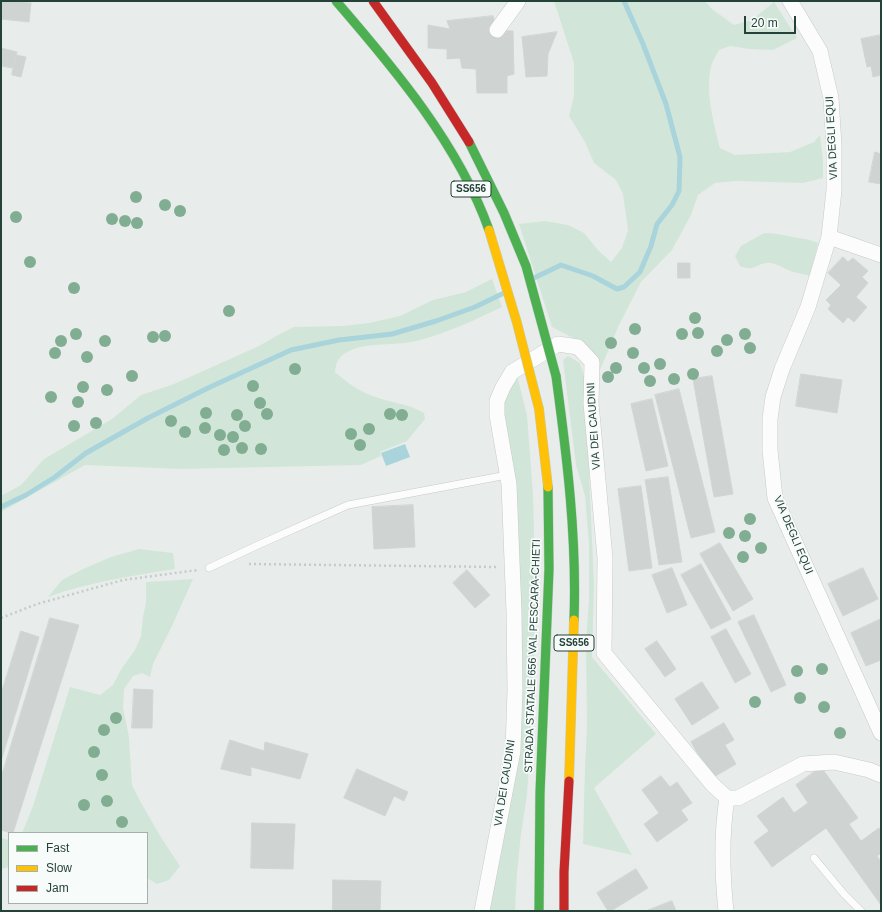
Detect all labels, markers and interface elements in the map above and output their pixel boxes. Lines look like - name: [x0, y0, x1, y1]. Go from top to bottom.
- scale bar: [746, 8, 798, 34]
- text: 20 m: [751, 16, 778, 30]
- street label: VIA DEGLI EQUI: [823, 96, 841, 180]
- road number: SS656: [451, 181, 491, 197]
- street label: VIA DEI CAUDINI: [584, 382, 604, 470]
- street label: VIA DEGLI EQUI: [771, 494, 815, 576]
- street label: STRADA STATALE 656 VAL PESCARA-CHIETI: [522, 539, 544, 773]
- road number: SS656: [554, 635, 594, 651]
- street label: VIA DEI CAUDINI: [492, 739, 518, 827]
- legend: [8, 832, 148, 904]
- text: Fast: [46, 841, 69, 855]
- text: Slow: [46, 861, 72, 875]
- text: Jam: [46, 881, 69, 895]

